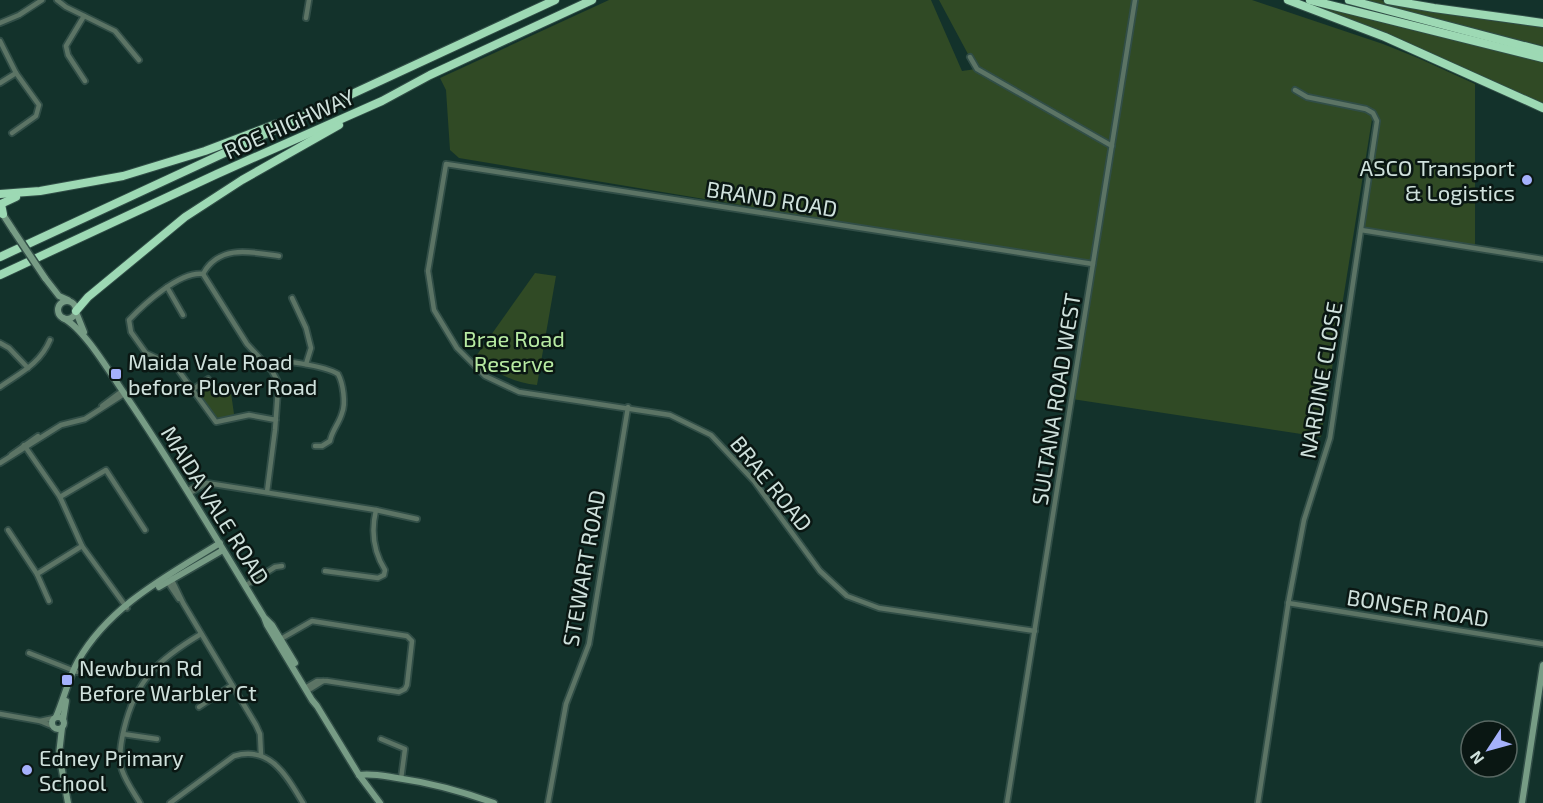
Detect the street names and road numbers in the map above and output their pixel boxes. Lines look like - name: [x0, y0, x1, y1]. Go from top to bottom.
- street label: ROE HIGHWAY: [220, 82, 359, 163]
- street label: BRAND ROAD: [705, 175, 839, 221]
- street label: SULTANA ROAD WEST: [1025, 291, 1085, 507]
- street label: NARDINE CLOSE: [1293, 300, 1347, 460]
- street label: MAIDA VALE ROAD: [157, 421, 275, 589]
- street label: BRAE ROAD: [726, 430, 818, 536]
- street label: STEWART ROAD: [556, 488, 610, 648]
- street label: BONSER ROAD: [1345, 583, 1491, 631]

